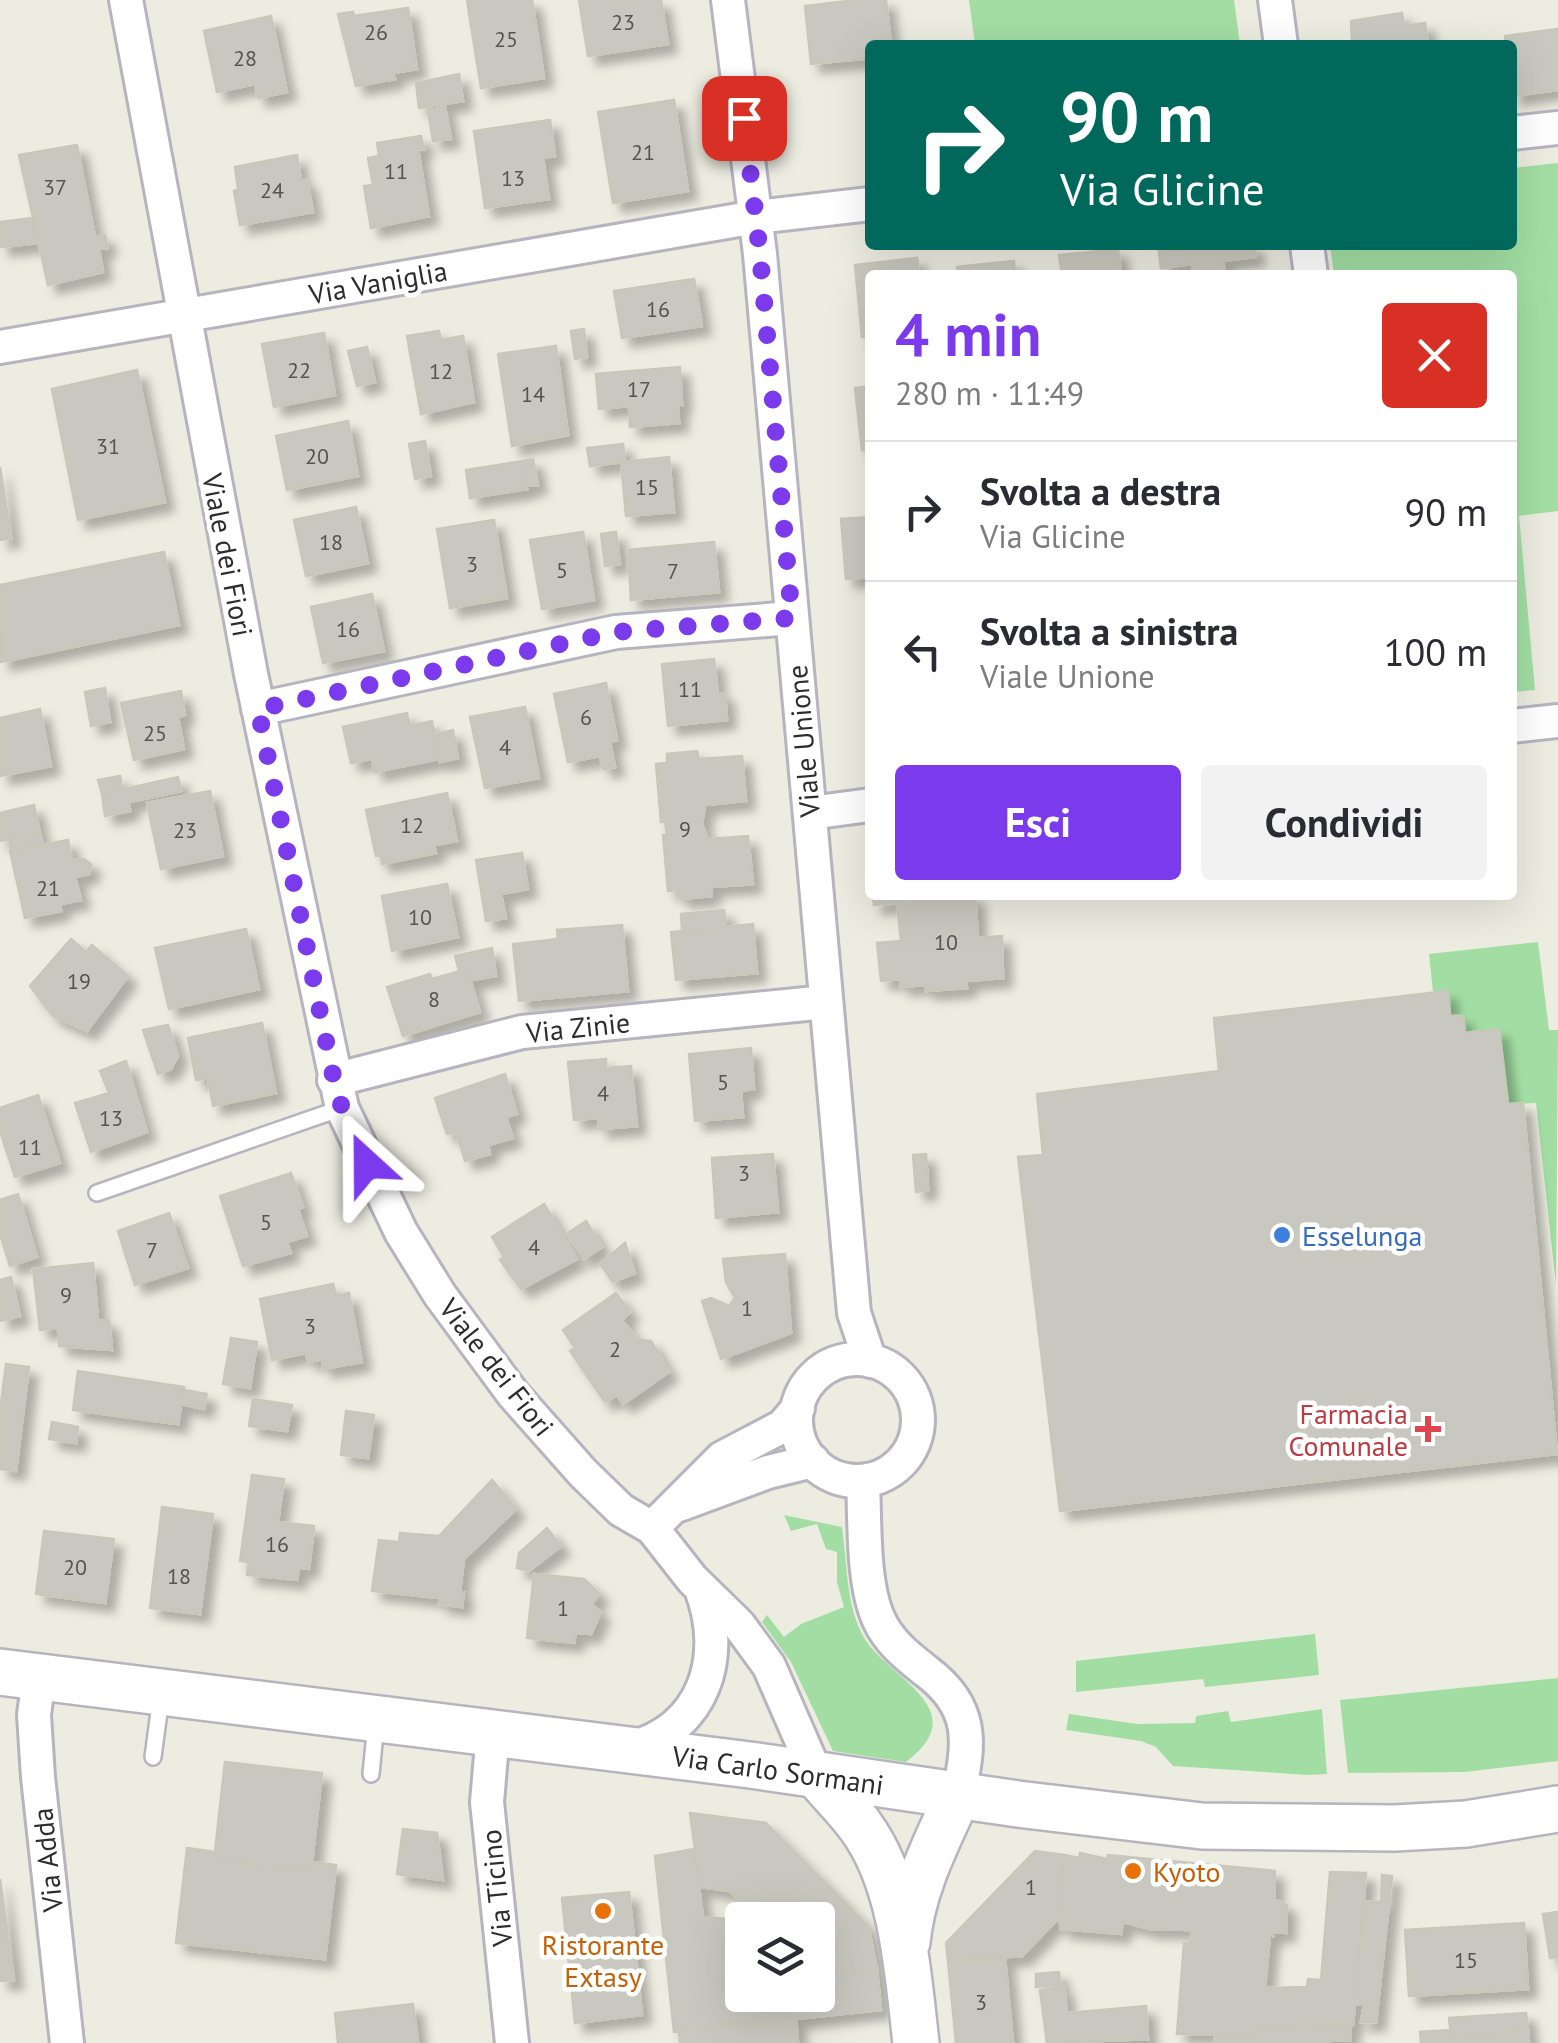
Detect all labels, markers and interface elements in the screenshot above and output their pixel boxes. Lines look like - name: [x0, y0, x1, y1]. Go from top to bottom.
- house number: 23: [611, 8, 635, 36]
- house number: 26: [364, 18, 388, 46]
- house number: 25: [494, 25, 518, 53]
- house number: 28: [233, 44, 257, 72]
- text: 90 m: [1060, 71, 1213, 161]
- pin: [702, 76, 787, 161]
- icon: right: [895, 80, 1025, 210]
- icon: arrive: [717, 91, 772, 146]
- house number: 21: [631, 138, 655, 166]
- house number: 11: [384, 157, 408, 185]
- text: Via Glicine: [1060, 159, 1265, 217]
- house number: 13: [501, 164, 525, 192]
- house number: 37: [43, 173, 67, 201]
- house number: 24: [260, 176, 284, 204]
- street label: Via Vaniglia: [305, 252, 450, 313]
- house number: 16: [646, 295, 670, 323]
- text: 4 min: [895, 295, 1041, 373]
- button: close: [1382, 303, 1487, 408]
- house number: 22: [287, 356, 311, 384]
- house number: 12: [429, 357, 453, 385]
- text: 280 m · 11:49: [895, 372, 1084, 414]
- house number: 17: [627, 375, 651, 403]
- house number: 14: [521, 380, 545, 408]
- house number: 31: [96, 432, 120, 460]
- house number: 20: [305, 442, 329, 470]
- text: Svolta a destra: [980, 466, 1221, 515]
- street label: Viale dei Fiori: [194, 469, 262, 640]
- house number: 15: [635, 473, 659, 501]
- icon: right: [895, 484, 950, 539]
- text: 90 m: [1405, 487, 1487, 536]
- text: Via Glicine: [980, 515, 1125, 557]
- house number: 18: [319, 528, 343, 556]
- house number: 3: [466, 550, 478, 578]
- house number: 5: [556, 556, 568, 584]
- house number: 7: [667, 557, 679, 585]
- text: Svolta a sinistra: [980, 606, 1238, 655]
- house number: 16: [336, 615, 360, 643]
- icon: left: [895, 624, 950, 679]
- text: 100 m: [1384, 627, 1487, 676]
- text: Viale Unione: [980, 655, 1155, 697]
- street label: Viale Unione: [778, 663, 828, 820]
- house number: 11: [678, 675, 702, 703]
- house number: 6: [580, 703, 592, 731]
- house number: 25: [143, 719, 167, 747]
- house number: 4: [499, 733, 511, 761]
- button: Esci: [895, 765, 1181, 880]
- button: Condividi: [1201, 765, 1487, 880]
- house number: 12: [400, 811, 424, 839]
- house number: 9: [679, 815, 691, 843]
- house number: 23: [173, 816, 197, 844]
- house number: 21: [36, 874, 60, 902]
- house number: 10: [408, 903, 432, 931]
- house number: 10: [934, 928, 958, 956]
- house number: 19: [67, 967, 91, 995]
- house number: 8: [428, 985, 440, 1013]
- street label: Via Zinie: [523, 1003, 632, 1051]
- house number: 5: [717, 1068, 729, 1096]
- house number: 4: [597, 1079, 609, 1107]
- house number: 13: [99, 1104, 123, 1132]
- position arrow: [315, 1112, 419, 1216]
- house number: 11: [18, 1133, 42, 1161]
- house number: 3: [738, 1159, 750, 1187]
- house number: 5: [260, 1208, 272, 1236]
- place label: Esselunga: [1302, 1217, 1422, 1254]
- marker: Esselunga: [1271, 1224, 1293, 1246]
- house number: 4: [528, 1233, 540, 1261]
- house number: 7: [146, 1236, 158, 1264]
- house number: 9: [60, 1281, 72, 1309]
- street label: Viale dei Fiori: [431, 1290, 563, 1444]
- house number: 1: [741, 1294, 753, 1322]
- house number: 3: [304, 1312, 316, 1340]
- house number: 2: [609, 1335, 621, 1363]
- place label: Farmacia Comunale: [1289, 1395, 1408, 1464]
- marker: Farmacia Comunale: [1417, 1418, 1439, 1440]
- house number: 16: [265, 1530, 289, 1558]
- house number: 20: [63, 1553, 87, 1581]
- house number: 18: [167, 1562, 191, 1590]
- house number: 1: [557, 1594, 569, 1622]
- street label: Via Carlo Sormani: [669, 1737, 886, 1803]
- street label: Via Adda: [23, 1806, 71, 1915]
- street label: Via Ticino: [471, 1828, 521, 1949]
- place label: Kyoto: [1153, 1853, 1221, 1890]
- marker: Kyoto: [1122, 1860, 1144, 1882]
- house number: 1: [1025, 1873, 1037, 1901]
- marker: Ristorante Extasy: [592, 1900, 614, 1922]
- map controls: [725, 1902, 835, 2012]
- button: layers: [725, 1902, 835, 2012]
- place label: Ristorante Extasy: [542, 1926, 664, 1995]
- house number: 15: [1454, 1946, 1478, 1974]
- house number: 3: [975, 1988, 987, 2016]

